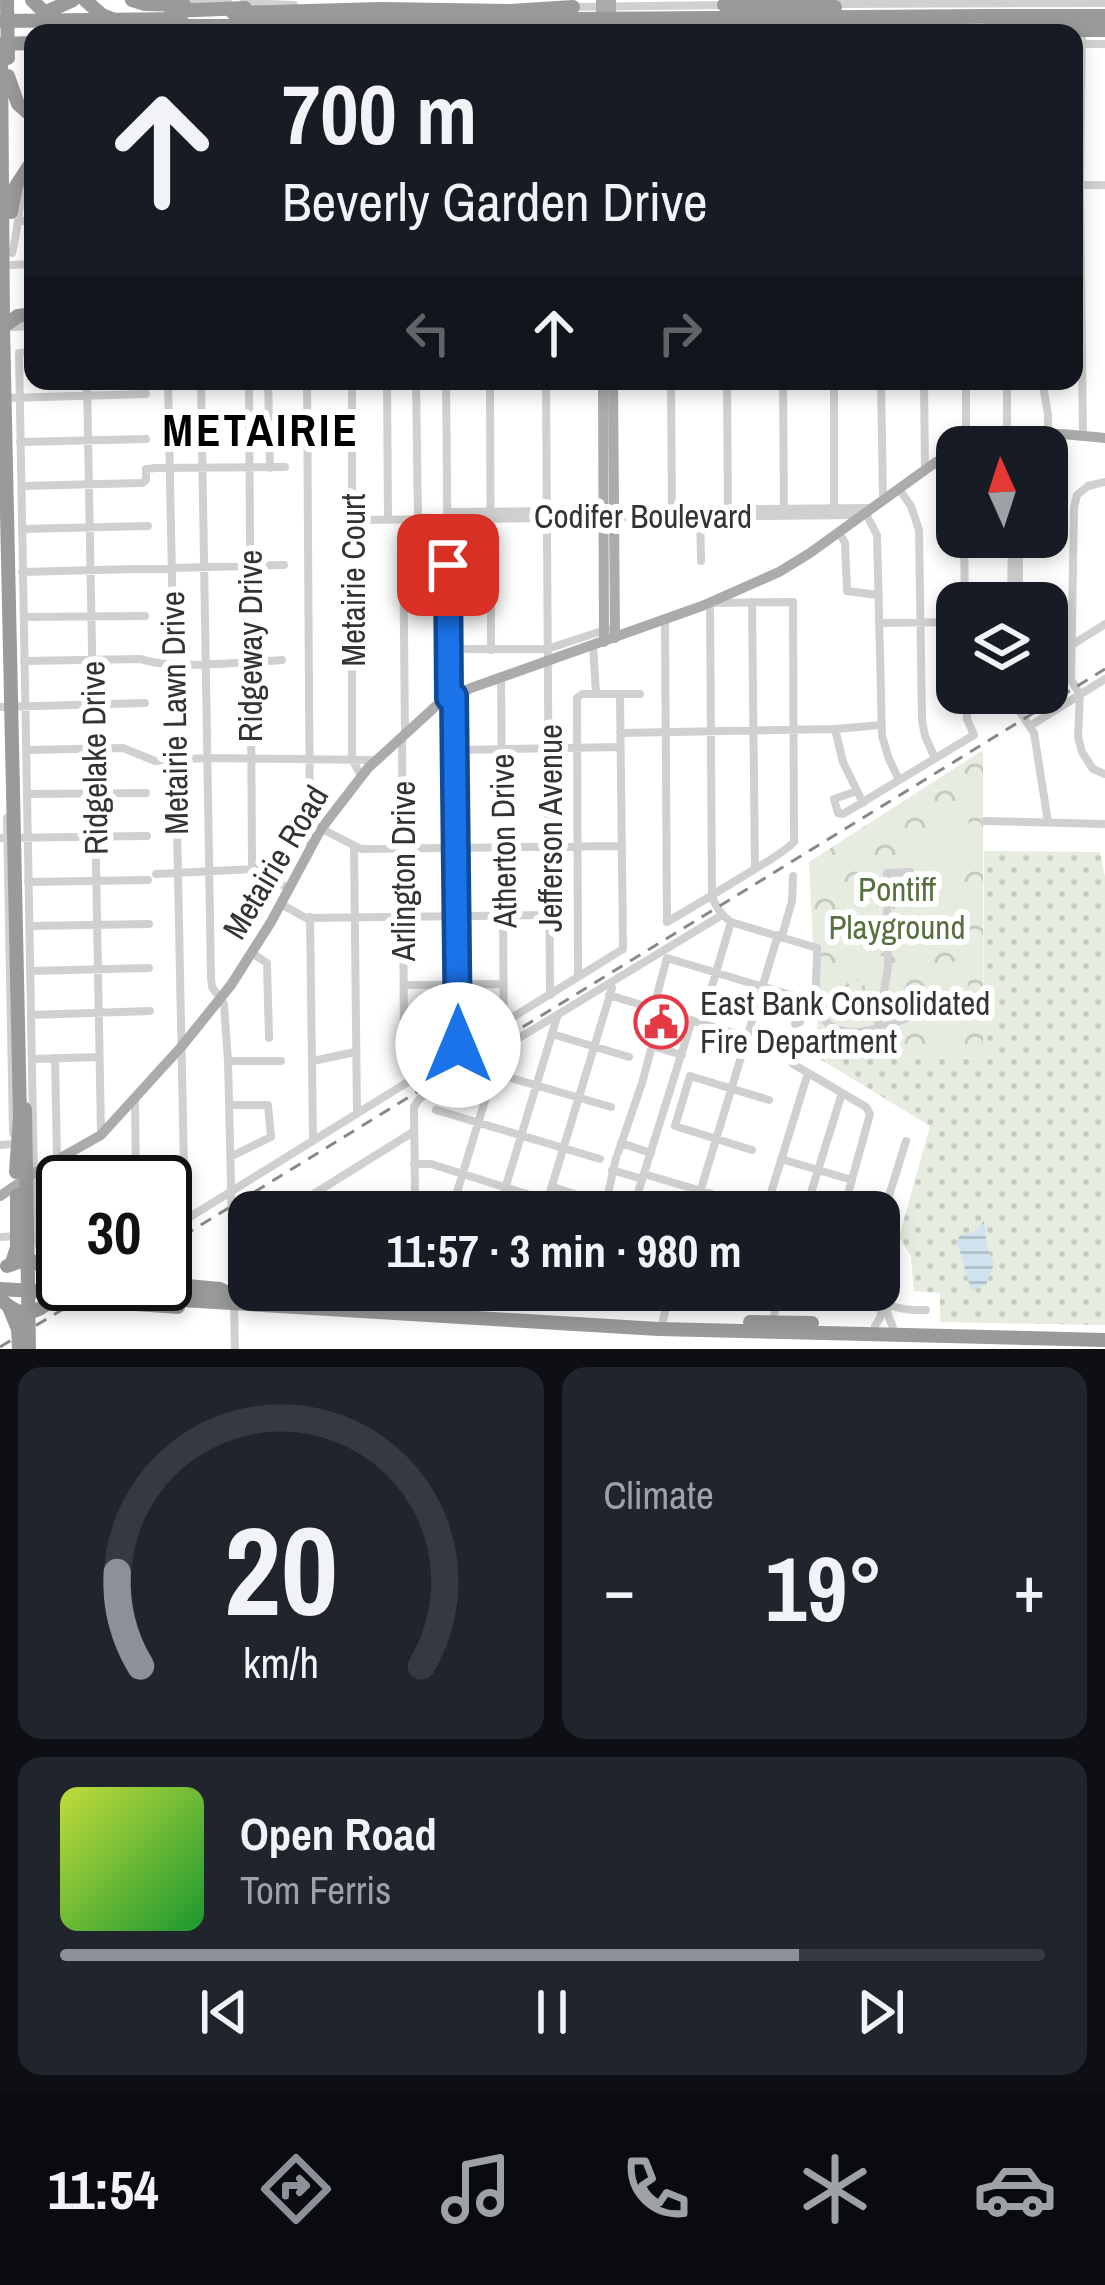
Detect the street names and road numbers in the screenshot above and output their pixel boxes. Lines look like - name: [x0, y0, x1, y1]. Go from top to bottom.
- street label: Metairie Court: [331, 494, 375, 666]
- street label: Codifer Boulevard: [534, 494, 752, 538]
- street label: Ridgeway Drive: [228, 550, 272, 742]
- street label: Metairie Lawn Drive: [150, 591, 198, 835]
- street label: Ridgelake Drive: [70, 661, 118, 855]
- street label: Jefferson Avenue: [528, 724, 572, 932]
- street label: Atherton Drive: [479, 753, 527, 930]
- street label: Metairie Road: [212, 777, 338, 947]
- street label: Arlington Drive: [381, 781, 425, 962]

